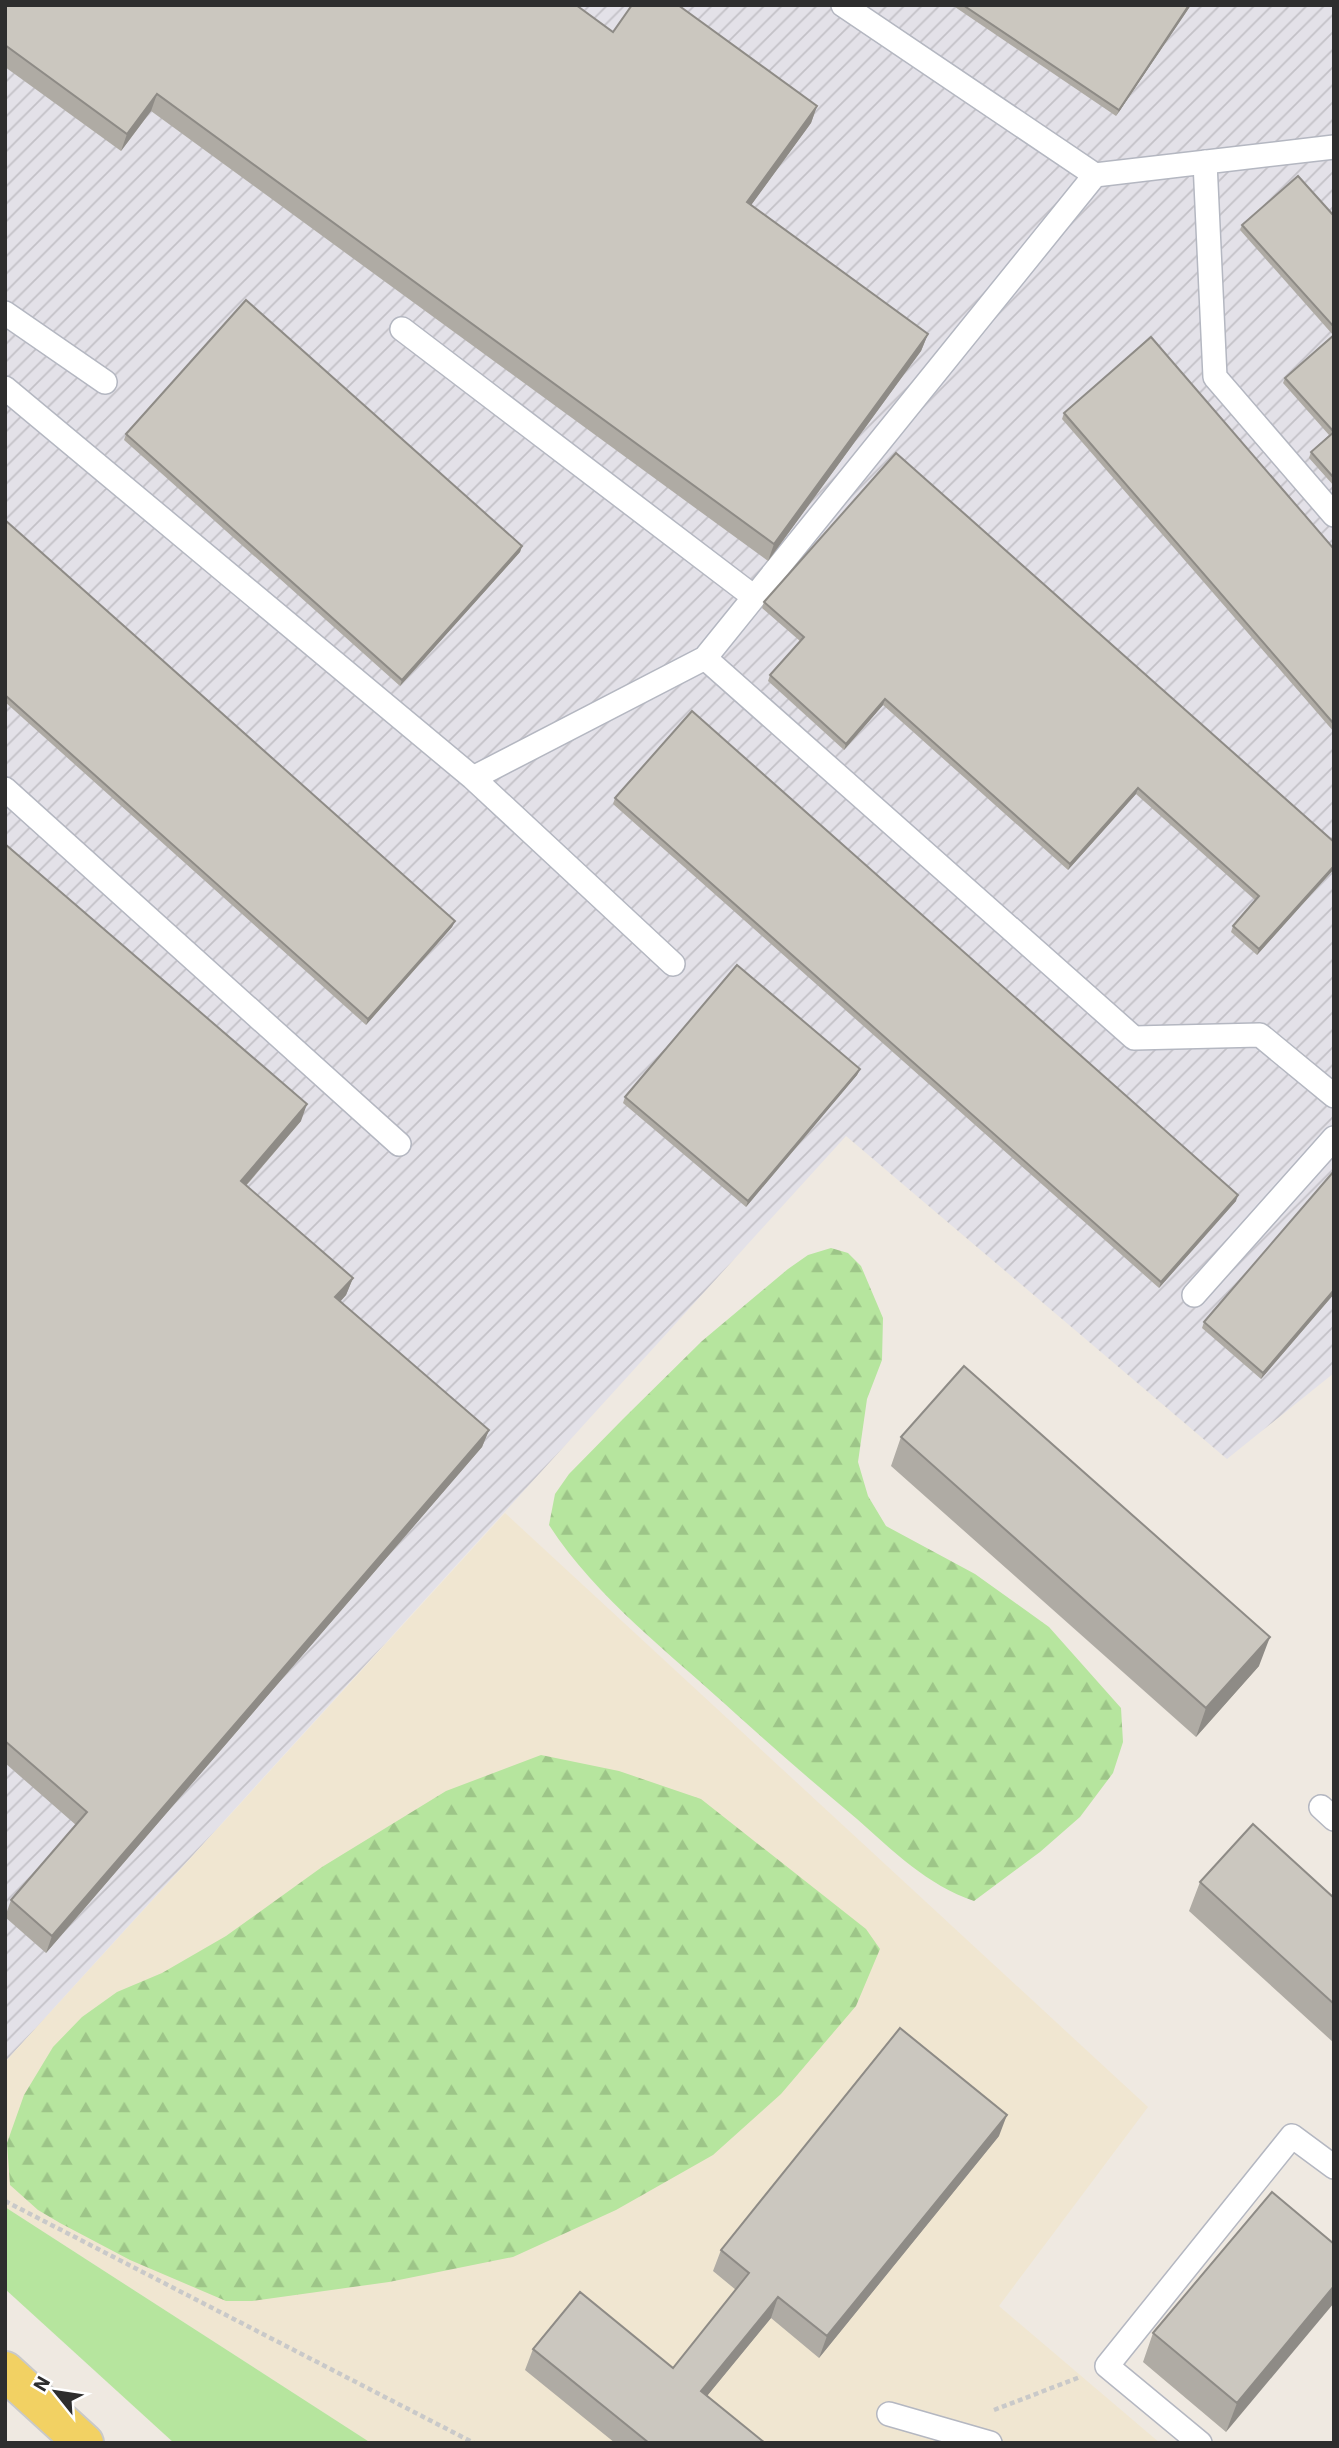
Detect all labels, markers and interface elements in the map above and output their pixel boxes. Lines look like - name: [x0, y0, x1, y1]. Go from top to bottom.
- north arrow: [21, 2357, 91, 2427]
- text: N: [27, 2372, 55, 2395]

